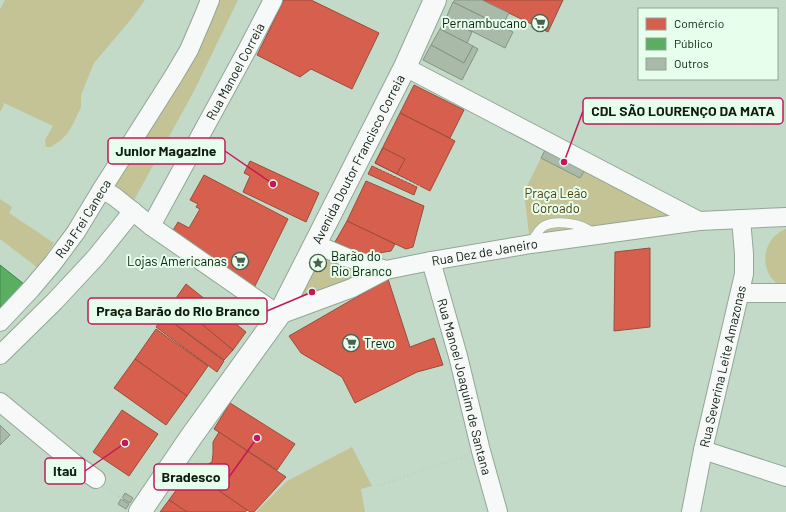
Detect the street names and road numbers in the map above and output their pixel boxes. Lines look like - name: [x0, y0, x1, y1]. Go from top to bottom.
- street label: Rua Manoel Correia: [202, 20, 268, 123]
- street label: Avenida Doutor Francisco Correia: [309, 72, 408, 246]
- street label: Rua Frei Caneca: [52, 176, 114, 261]
- street label: Rua Dez de Janeiro: [430, 235, 539, 269]
- street label: Rua Severina Leite Amazonas: [696, 284, 749, 449]
- street label: Rua Manoel Joaquim de Santana: [434, 296, 495, 477]

